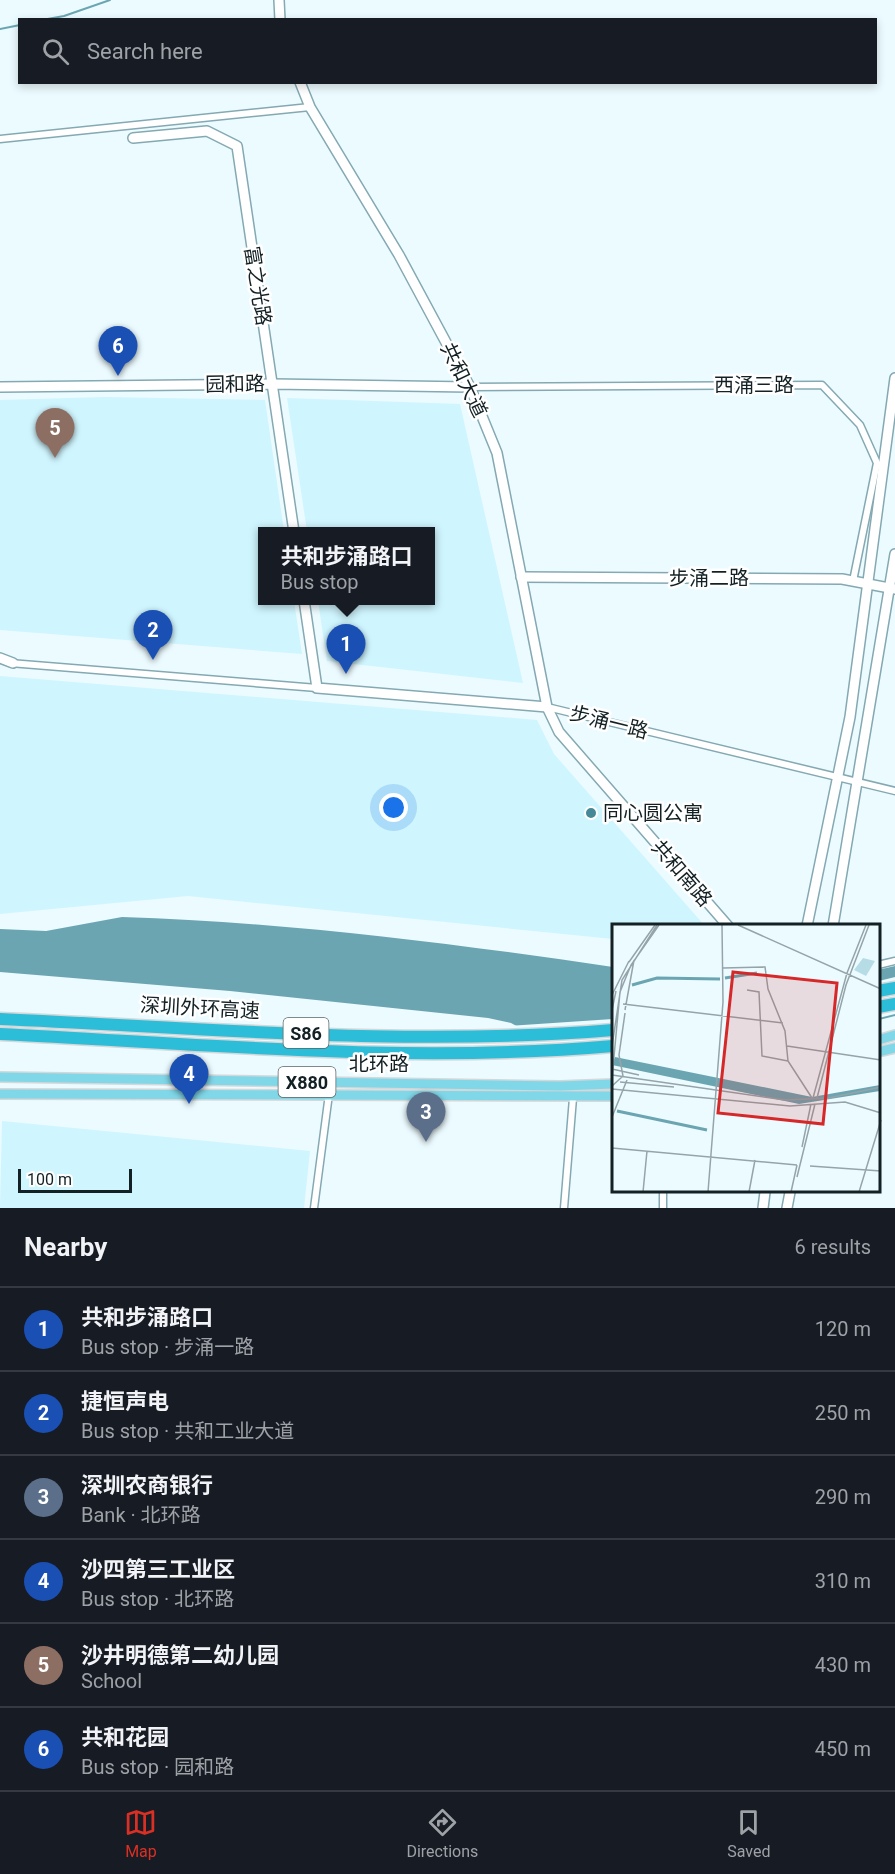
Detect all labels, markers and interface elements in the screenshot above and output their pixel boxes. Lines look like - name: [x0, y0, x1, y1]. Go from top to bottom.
- search box: [18, 18, 877, 84]
- icon: search: [39, 35, 72, 68]
- text: Search here: [87, 39, 203, 64]
- street label: 富之光路: [240, 245, 276, 327]
- pin: 6: [98, 326, 138, 376]
- street label: 共和大道: [436, 339, 492, 421]
- street label: 园和路: [205, 371, 265, 397]
- street label: 西涌三路: [714, 373, 794, 397]
- pin: 5: [36, 408, 74, 458]
- popup: [258, 527, 435, 605]
- text: 共和步涌路口: [280, 544, 413, 569]
- street label: 步涌二路: [669, 566, 749, 590]
- text: Bus stop: [280, 570, 359, 594]
- pin: 2: [134, 610, 172, 660]
- pin: 1: [326, 624, 366, 674]
- street label: 步涌一路: [567, 701, 651, 743]
- your location: [379, 793, 408, 822]
- place label: 同心圆公寓: [603, 801, 703, 825]
- marker: 同心圆公寓: [584, 806, 598, 820]
- street label: 共和南路: [647, 835, 717, 911]
- inset map: [612, 924, 880, 1193]
- street label: 深圳外环高速: [139, 993, 261, 1023]
- road number: S86: [284, 1018, 328, 1048]
- street label: 北环路: [349, 1052, 409, 1076]
- pin: 4: [170, 1054, 208, 1104]
- road number: X880: [278, 1067, 336, 1097]
- pin: 3: [406, 1092, 446, 1142]
- scale bar: [18, 1166, 132, 1194]
- text: 100 m: [27, 1170, 72, 1189]
- text: Nearby: [24, 1232, 107, 1262]
- text: 6 results: [795, 1235, 871, 1259]
- text: 共和步涌路口: [81, 1305, 213, 1330]
- text: 1: [38, 1317, 49, 1341]
- text: 120 m: [815, 1317, 871, 1341]
- text: Bus stop · 步涌一路: [81, 1335, 254, 1359]
- text: 捷恒声电: [81, 1389, 169, 1414]
- text: 2: [38, 1401, 49, 1425]
- text: 250 m: [815, 1401, 871, 1425]
- text: Bus stop · 共和工业大道: [81, 1419, 294, 1443]
- text: 深圳农商银行: [81, 1473, 213, 1498]
- text: 3: [38, 1485, 49, 1509]
- text: 290 m: [815, 1485, 871, 1509]
- text: Bank · 北环路: [81, 1503, 201, 1527]
- text: 沙四第三工业区: [81, 1557, 235, 1582]
- text: 4: [38, 1569, 49, 1593]
- text: 310 m: [815, 1569, 871, 1593]
- text: Bus stop · 北环路: [81, 1587, 234, 1611]
- text: 沙井明德第二幼儿园: [81, 1643, 279, 1668]
- text: 5: [38, 1653, 49, 1677]
- text: 430 m: [815, 1653, 871, 1677]
- text: School: [81, 1669, 142, 1693]
- text: 共和花园: [81, 1725, 169, 1750]
- text: 6: [38, 1737, 49, 1761]
- text: 450 m: [815, 1737, 871, 1761]
- text: Bus stop · 园和路: [81, 1755, 234, 1779]
- tab: Map: [124, 1806, 157, 1861]
- tab: Directions: [406, 1806, 478, 1861]
- tab: Saved: [727, 1806, 771, 1861]

